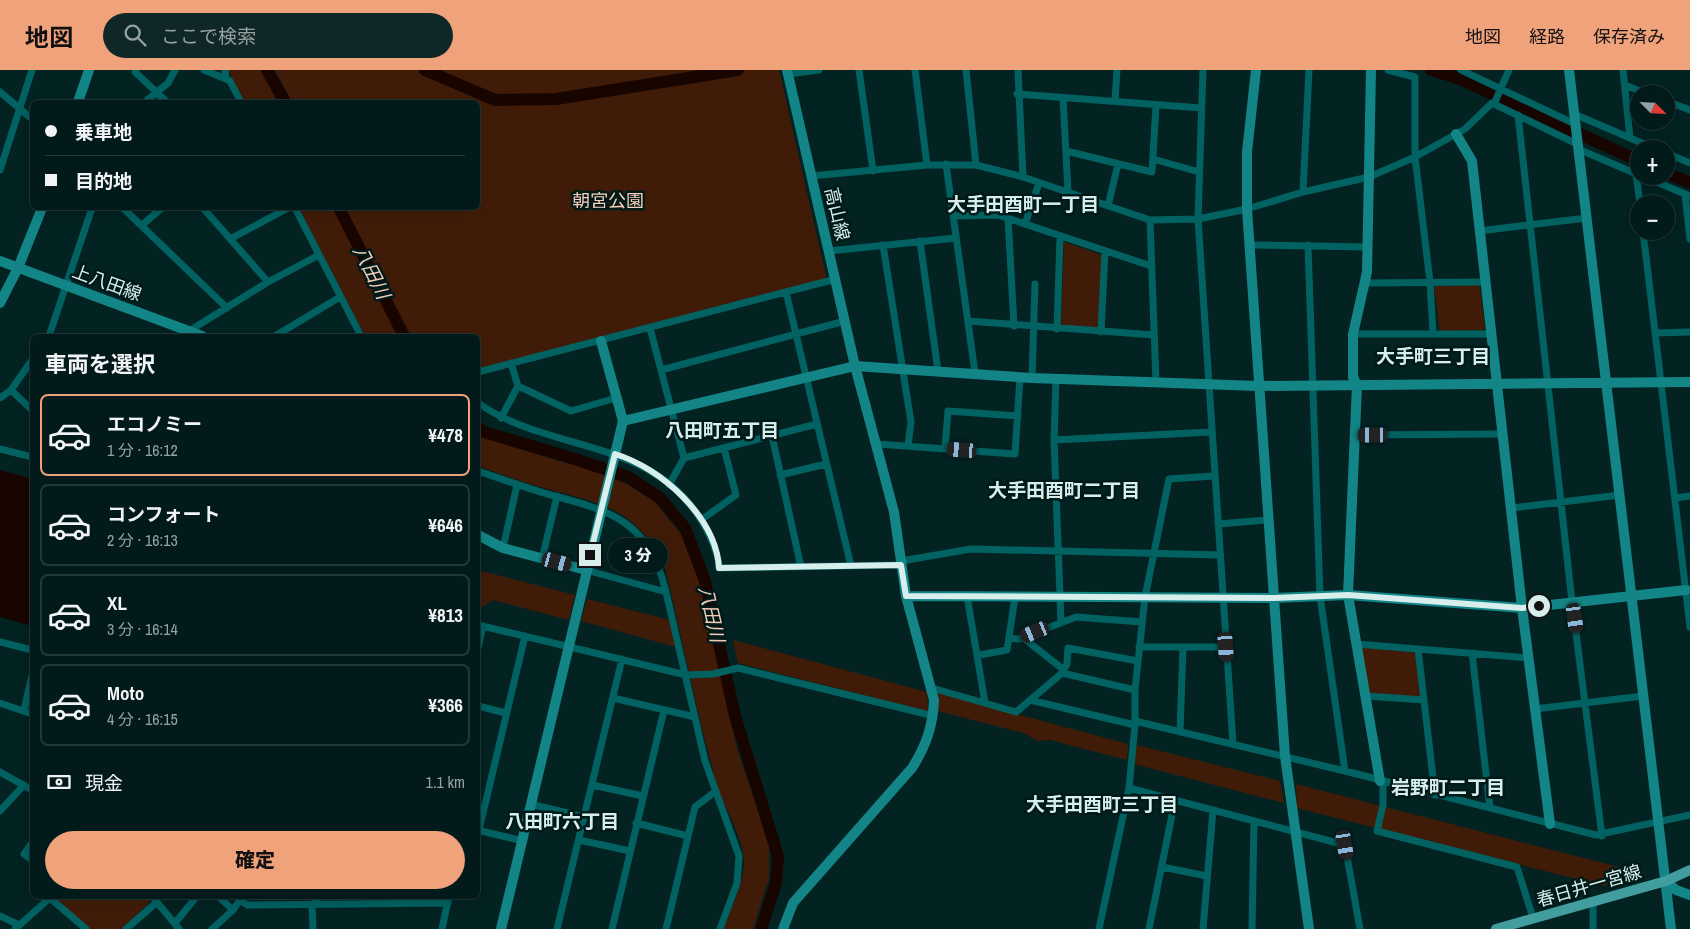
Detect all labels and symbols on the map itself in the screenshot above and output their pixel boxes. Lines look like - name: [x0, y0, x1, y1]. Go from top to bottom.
- north arrow: [1630, 85, 1675, 130]
- street label: 高山線: [819, 185, 856, 243]
- park label: 朝宮公園: [572, 188, 644, 213]
- district label: 大手田酉町一丁目: [947, 191, 1099, 217]
- water label: 八田川: [347, 241, 397, 305]
- street label: 上八田線: [69, 258, 145, 307]
- district label: 大手町三丁目: [1376, 343, 1490, 369]
- district label: 八田町五丁目: [665, 417, 779, 443]
- car: [1358, 428, 1388, 443]
- car: [946, 441, 977, 459]
- district label: 大手田酉町二丁目: [988, 477, 1140, 503]
- callout: 3 分: [608, 538, 668, 572]
- route end: [579, 544, 601, 566]
- car: [540, 551, 573, 573]
- water label: 八田川: [693, 583, 732, 647]
- route start: [1528, 595, 1550, 617]
- car: [1565, 602, 1584, 634]
- car: [1018, 619, 1051, 645]
- car: [1217, 632, 1234, 662]
- district label: 岩野町二丁目: [1391, 774, 1505, 800]
- district label: 大手田酉町三丁目: [1026, 791, 1178, 817]
- district label: 八田町六丁目: [505, 808, 619, 834]
- car: [1335, 829, 1354, 861]
- street label: 春日井一宮線: [1534, 859, 1644, 912]

